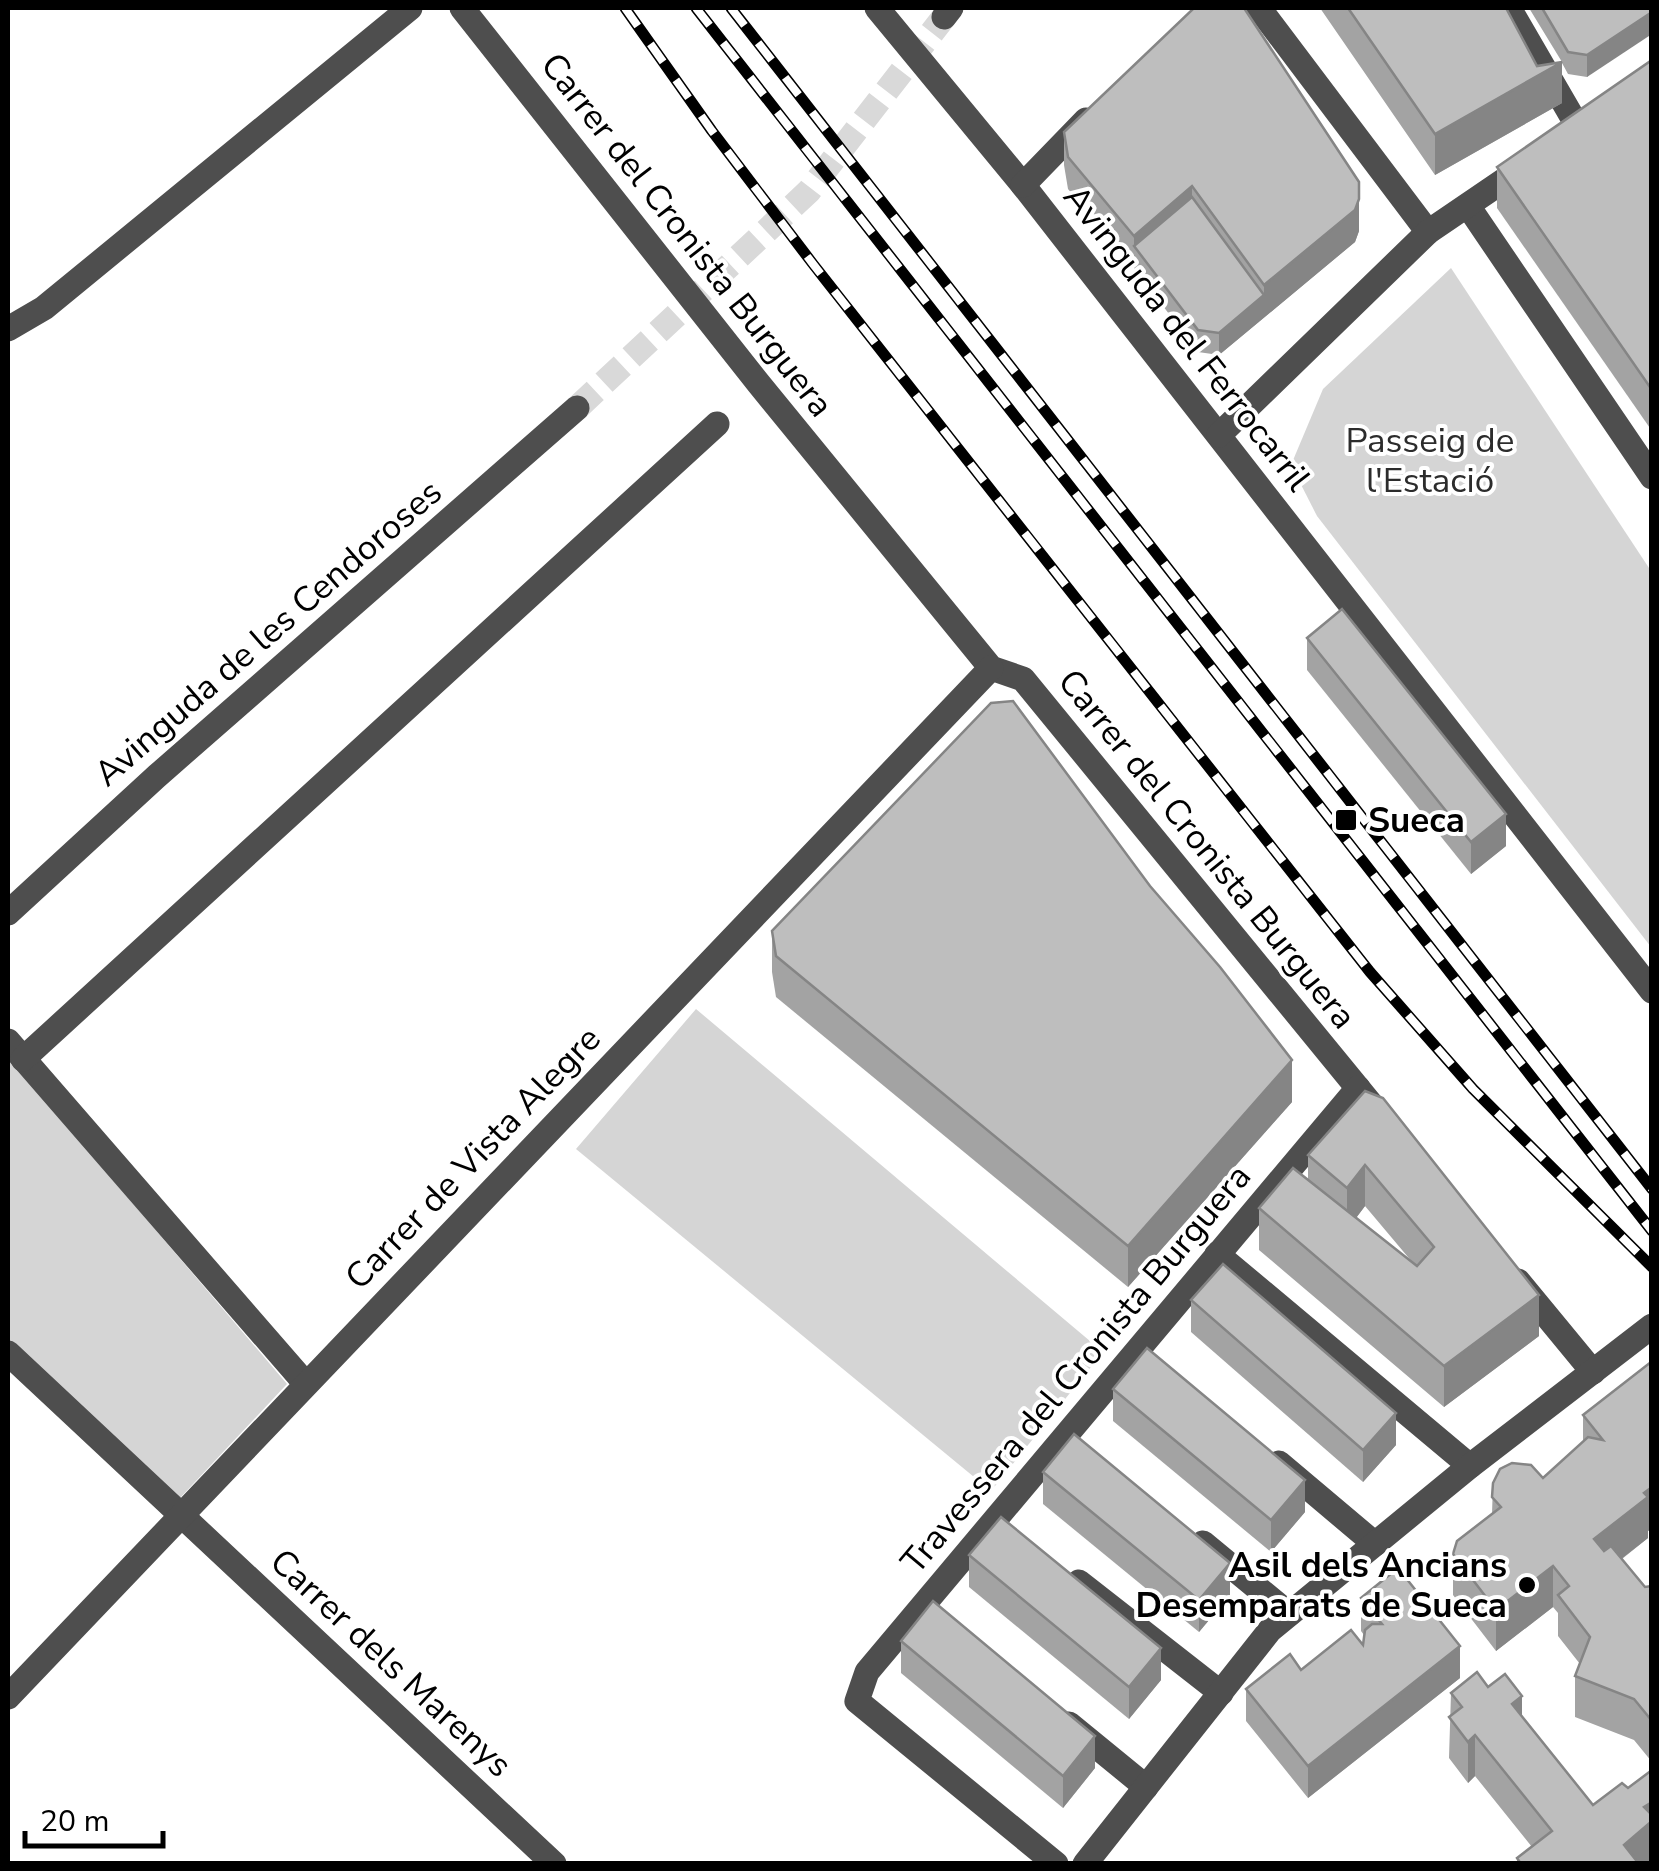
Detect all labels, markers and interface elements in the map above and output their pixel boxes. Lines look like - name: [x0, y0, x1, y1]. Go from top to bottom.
- street label: Carrer del Cronista Burguera: [530, 43, 844, 427]
- street label: Avinguda del Ferrocarril: [1053, 175, 1322, 501]
- park label: Passeig de l'Estació: [1346, 417, 1514, 504]
- street label: Avinguda de les Cendoroses: [84, 469, 452, 797]
- street label: Carrer del Cronista Burguera: [1047, 659, 1367, 1039]
- place label: Sueca: [1368, 797, 1465, 844]
- marker: Sueca: [1333, 807, 1359, 833]
- street label: Carrer de Vista Alegre: [335, 1016, 611, 1300]
- street label: Travessera del Cronista Burguera: [891, 1154, 1261, 1584]
- street label: Carrer dels Marenys: [260, 1538, 522, 1788]
- place label: Asil dels Ancians Desemparats de Sueca: [1136, 1542, 1507, 1629]
- marker: Asil dels Ancians Desemparats de Sueca: [1516, 1574, 1538, 1596]
- scale bar: [25, 1786, 162, 1848]
- text: 20 m: [40, 1801, 109, 1842]

